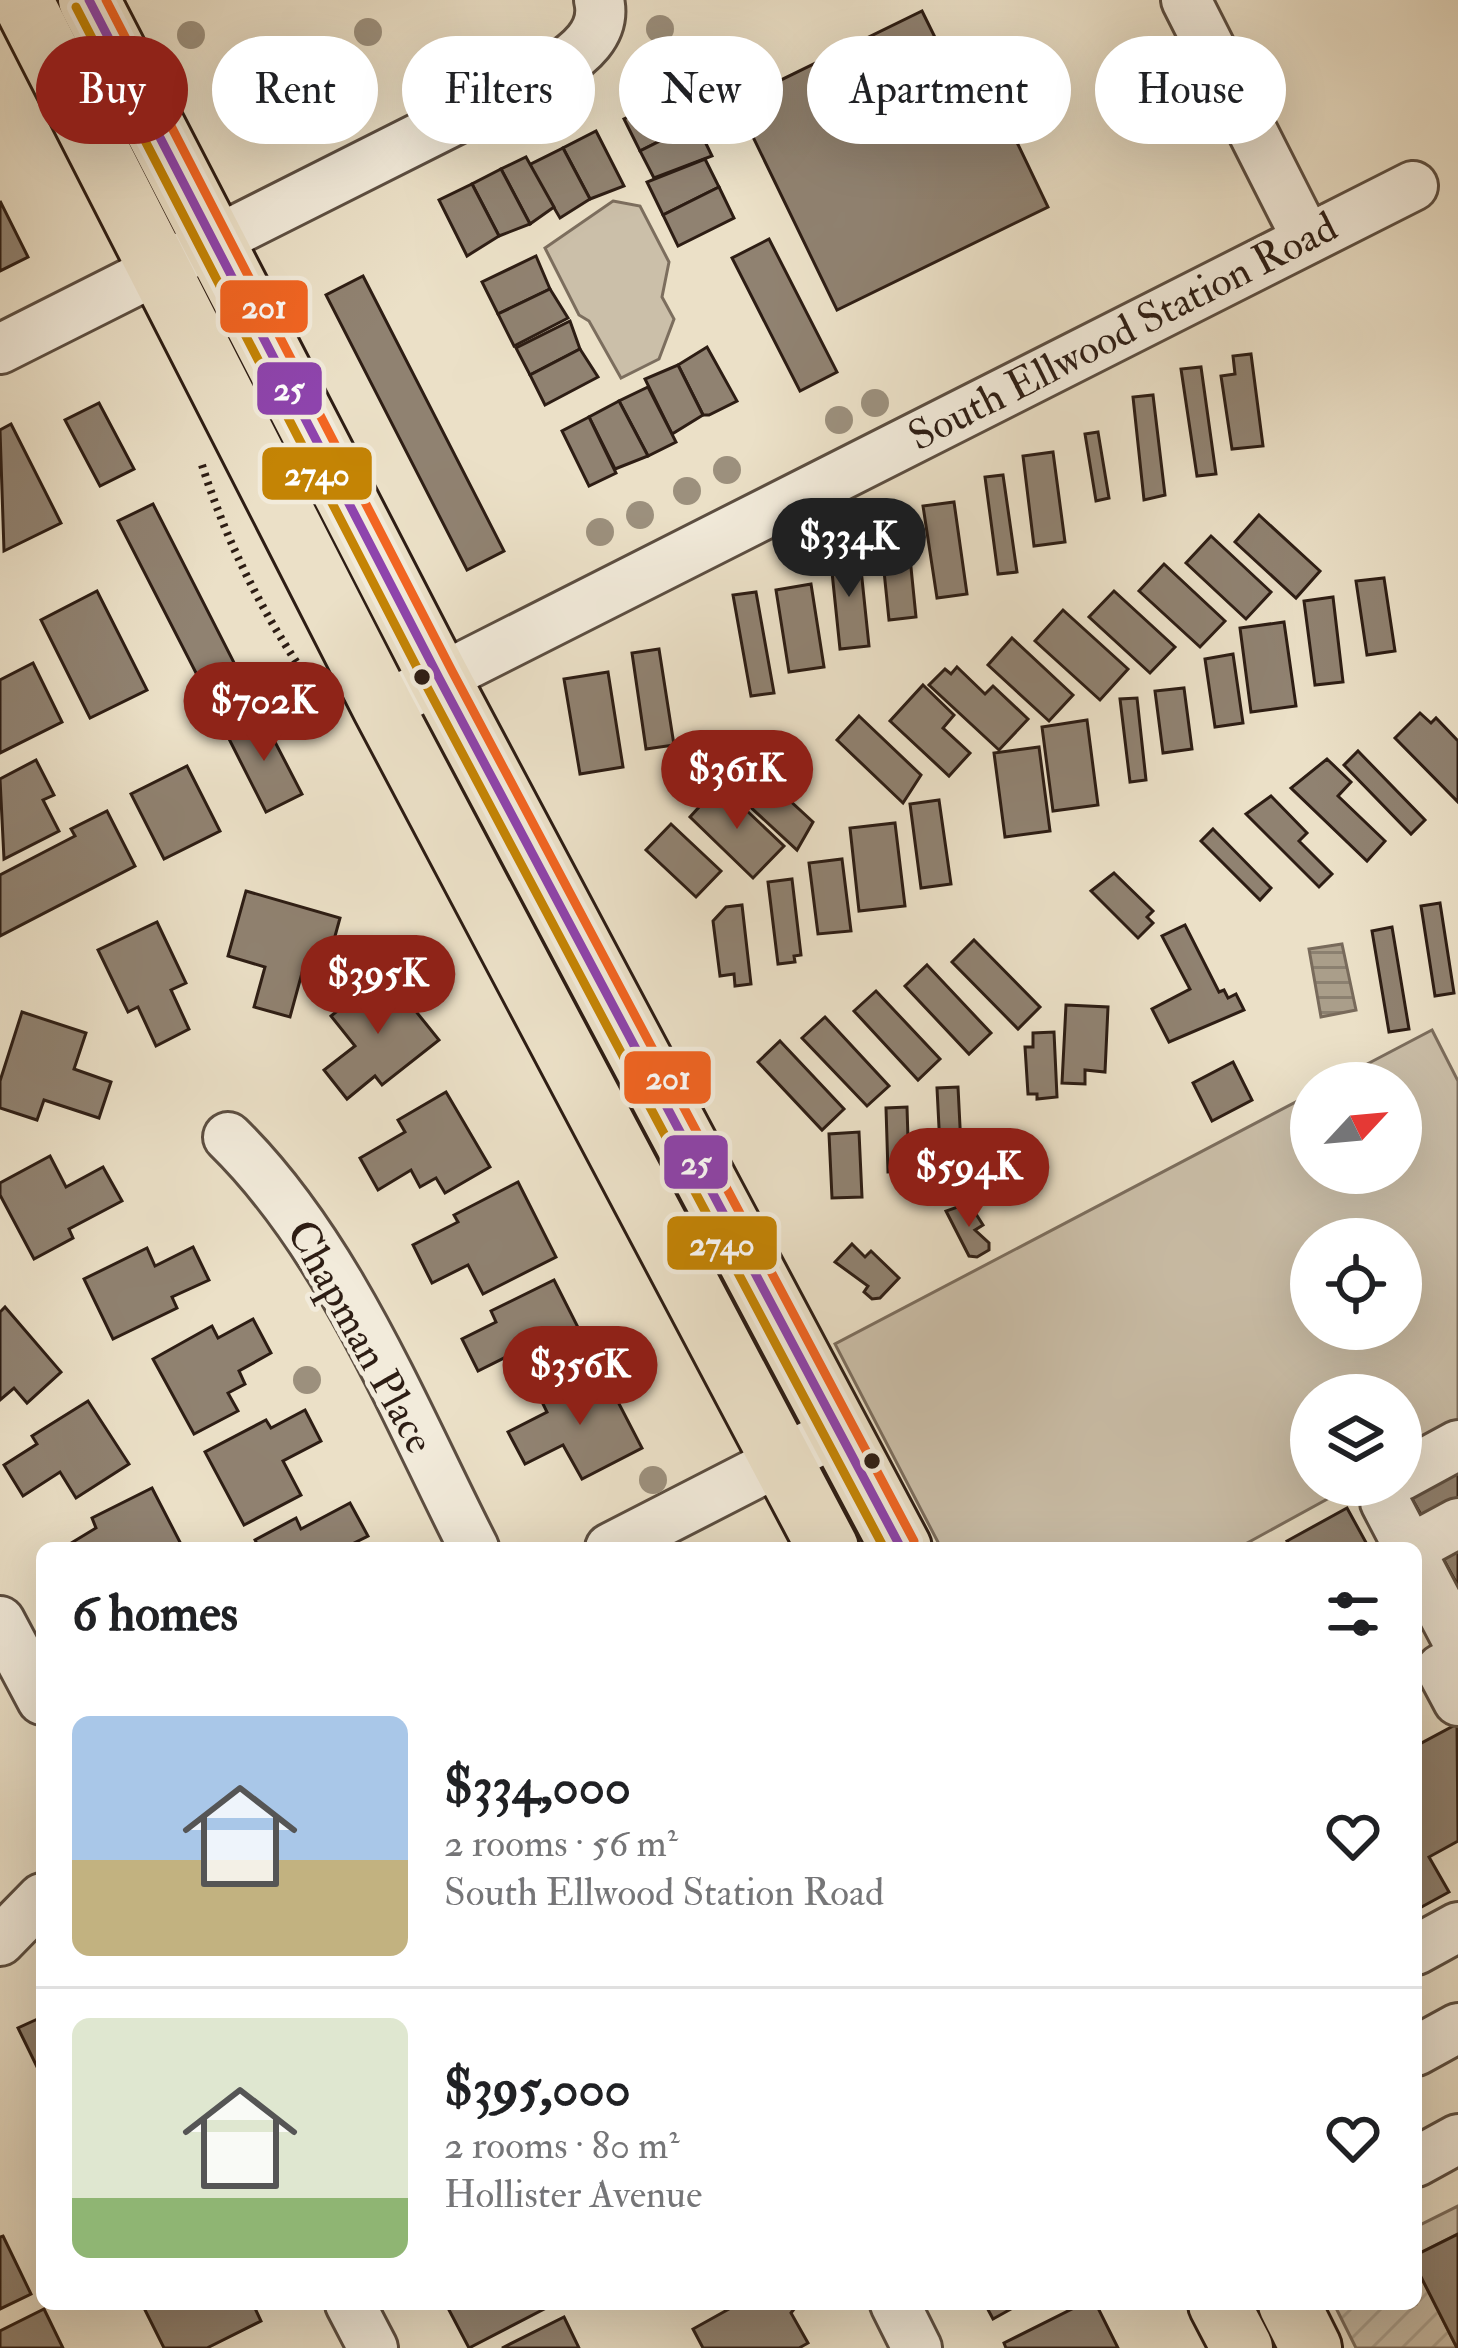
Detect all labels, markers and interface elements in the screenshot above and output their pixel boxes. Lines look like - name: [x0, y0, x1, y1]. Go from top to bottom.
- chip: Buy: [36, 36, 188, 144]
- chip: Rent: [212, 36, 378, 144]
- chip: Filters: [402, 36, 595, 144]
- chip: New: [619, 36, 783, 144]
- chip: Apartment: [807, 36, 1071, 144]
- chip: House: [1095, 36, 1286, 144]
- street label: South Ellwood Station Road: [900, 201, 1346, 463]
- line badge: 201: [218, 278, 310, 335]
- text: 201: [241, 287, 287, 328]
- line badge: 25: [255, 360, 324, 417]
- text: 25: [273, 369, 305, 410]
- line badge: 2740: [260, 445, 374, 502]
- text: 2740: [284, 454, 350, 495]
- pin: $334K: [765, 498, 933, 600]
- text: $334K: [799, 512, 899, 561]
- pin: $702K: [180, 662, 348, 764]
- unlabelled marker: [411, 666, 433, 688]
- text: $702K: [211, 676, 317, 725]
- pin: $361K: [653, 730, 821, 832]
- text: $361K: [688, 744, 786, 793]
- pin: $395K: [294, 935, 462, 1037]
- text: $395K: [327, 949, 429, 998]
- line badge: 201: [622, 1049, 713, 1106]
- text: 201: [645, 1058, 691, 1099]
- north arrow: [1290, 1062, 1422, 1194]
- map controls: [1290, 1062, 1422, 1506]
- pin: $594K: [885, 1128, 1053, 1230]
- line badge: 25: [662, 1133, 730, 1191]
- text: $594K: [915, 1142, 1023, 1191]
- text: 25: [680, 1143, 712, 1184]
- street label: Chapman Place: [275, 1211, 445, 1463]
- line badge: 2740: [665, 1214, 779, 1272]
- button: locate: [1290, 1218, 1422, 1350]
- text: 2740: [689, 1224, 755, 1265]
- pin: $356K: [496, 1326, 664, 1428]
- text: $356K: [530, 1340, 631, 1389]
- button: layers: [1290, 1374, 1422, 1506]
- unlabelled marker: [861, 1450, 883, 1472]
- icon: filters: [1320, 1581, 1386, 1647]
- text: 6 homes: [72, 1582, 238, 1646]
- text: $334,000: [444, 1755, 631, 1819]
- icon: home: [168, 1764, 312, 1908]
- icon: heart: [1320, 1803, 1386, 1869]
- text: 2 rooms · 56 m²: [444, 1819, 678, 1868]
- text: South Ellwood Station Road: [444, 1868, 884, 1917]
- text: $395,000: [444, 2057, 631, 2121]
- icon: home: [168, 2066, 312, 2210]
- icon: heart: [1320, 2105, 1386, 2171]
- text: 2 rooms · 80 m²: [444, 2121, 679, 2170]
- text: Hollister Avenue: [444, 2170, 702, 2219]

